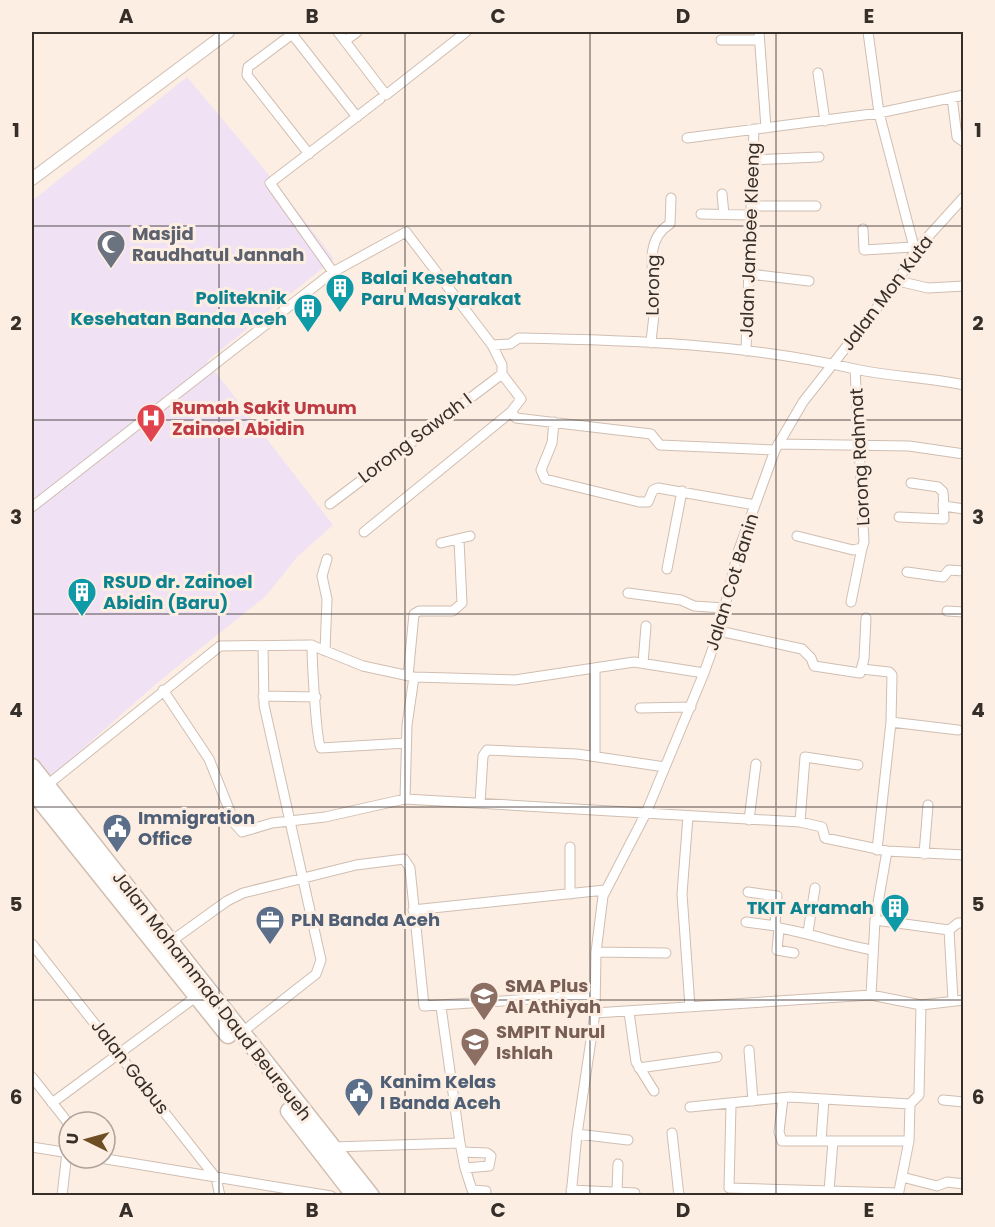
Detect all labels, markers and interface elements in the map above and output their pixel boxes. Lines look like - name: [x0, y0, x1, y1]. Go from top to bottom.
- text: A: [119, 2, 134, 30]
- text: B: [305, 2, 319, 30]
- text: C: [490, 2, 506, 30]
- text: D: [676, 2, 690, 30]
- text: E: [864, 2, 874, 30]
- text: 1: [12, 116, 20, 144]
- text: 1: [974, 116, 982, 144]
- street label: Jalan Jambee Kleeng: [734, 142, 765, 338]
- place label: Masjid Raudhatul Jannah: [132, 221, 304, 267]
- mosque icon: Masjid Raudhatul Jannah: [95, 228, 127, 270]
- street label: Jalan Mon Kuta: [835, 230, 938, 356]
- street label: Lorong: [639, 254, 666, 316]
- place label: Balai Kesehatan Paru Masyarakat: [361, 265, 521, 311]
- building icon: Balai Kesehatan Paru Masyarakat: [324, 272, 356, 314]
- place label: Politeknik Kesehatan Banda Aceh: [71, 285, 288, 331]
- building icon: Politeknik Kesehatan Banda Aceh: [292, 292, 324, 334]
- text: 2: [10, 309, 22, 337]
- text: 2: [972, 309, 984, 337]
- street label: Lorong Sawah I: [353, 387, 477, 489]
- street label: Lorong Rahmat: [843, 388, 876, 527]
- place label: Rumah Sakit Umum Zainoel Abidin: [172, 395, 357, 441]
- hospital icon: Rumah Sakit Umum Zainoel Abidin: [135, 402, 167, 444]
- text: 3: [10, 503, 22, 531]
- text: 3: [972, 503, 984, 531]
- street label: Jalan Cot Banin: [699, 510, 764, 653]
- place label: RSUD dr. Zainoel Abidin (Baru): [103, 569, 252, 615]
- building icon: RSUD dr. Zainoel Abidin (Baru): [66, 576, 98, 618]
- text: 4: [9, 696, 23, 724]
- text: 4: [971, 696, 985, 724]
- place label: Immigration Office: [138, 805, 255, 851]
- public building icon: Immigration Office: [101, 812, 133, 854]
- street label: Jalan Mohammad Daud Beureueh: [107, 866, 318, 1126]
- text: 5: [10, 890, 23, 918]
- text: 5: [972, 890, 985, 918]
- building icon: TKIT Arramah: [879, 892, 911, 934]
- place label: TKIT Arramah: [747, 895, 874, 920]
- office icon: PLN Banda Aceh: [254, 904, 286, 946]
- place label: PLN Banda Aceh: [291, 907, 440, 932]
- place label: SMA Plus Al Athiyah: [505, 973, 601, 1019]
- school or university icon: SMA Plus Al Athiyah: [468, 980, 500, 1022]
- street label: Jalan Gabus: [85, 1014, 175, 1119]
- place label: SMPIT Nurul Ishlah: [496, 1019, 605, 1065]
- school or university icon: SMPIT Nurul Ishlah: [459, 1026, 491, 1068]
- place label: Kanim Kelas I Banda Aceh: [380, 1069, 501, 1115]
- public building icon: Kanim Kelas I Banda Aceh: [343, 1076, 375, 1118]
- text: 6: [10, 1083, 22, 1111]
- text: 6: [972, 1083, 984, 1111]
- north arrow: [57, 1110, 117, 1170]
- text: U: [61, 1132, 85, 1145]
- text: A: [119, 1196, 134, 1224]
- text: B: [305, 1196, 319, 1224]
- text: C: [490, 1196, 506, 1224]
- text: D: [676, 1196, 690, 1224]
- text: E: [864, 1196, 874, 1224]

